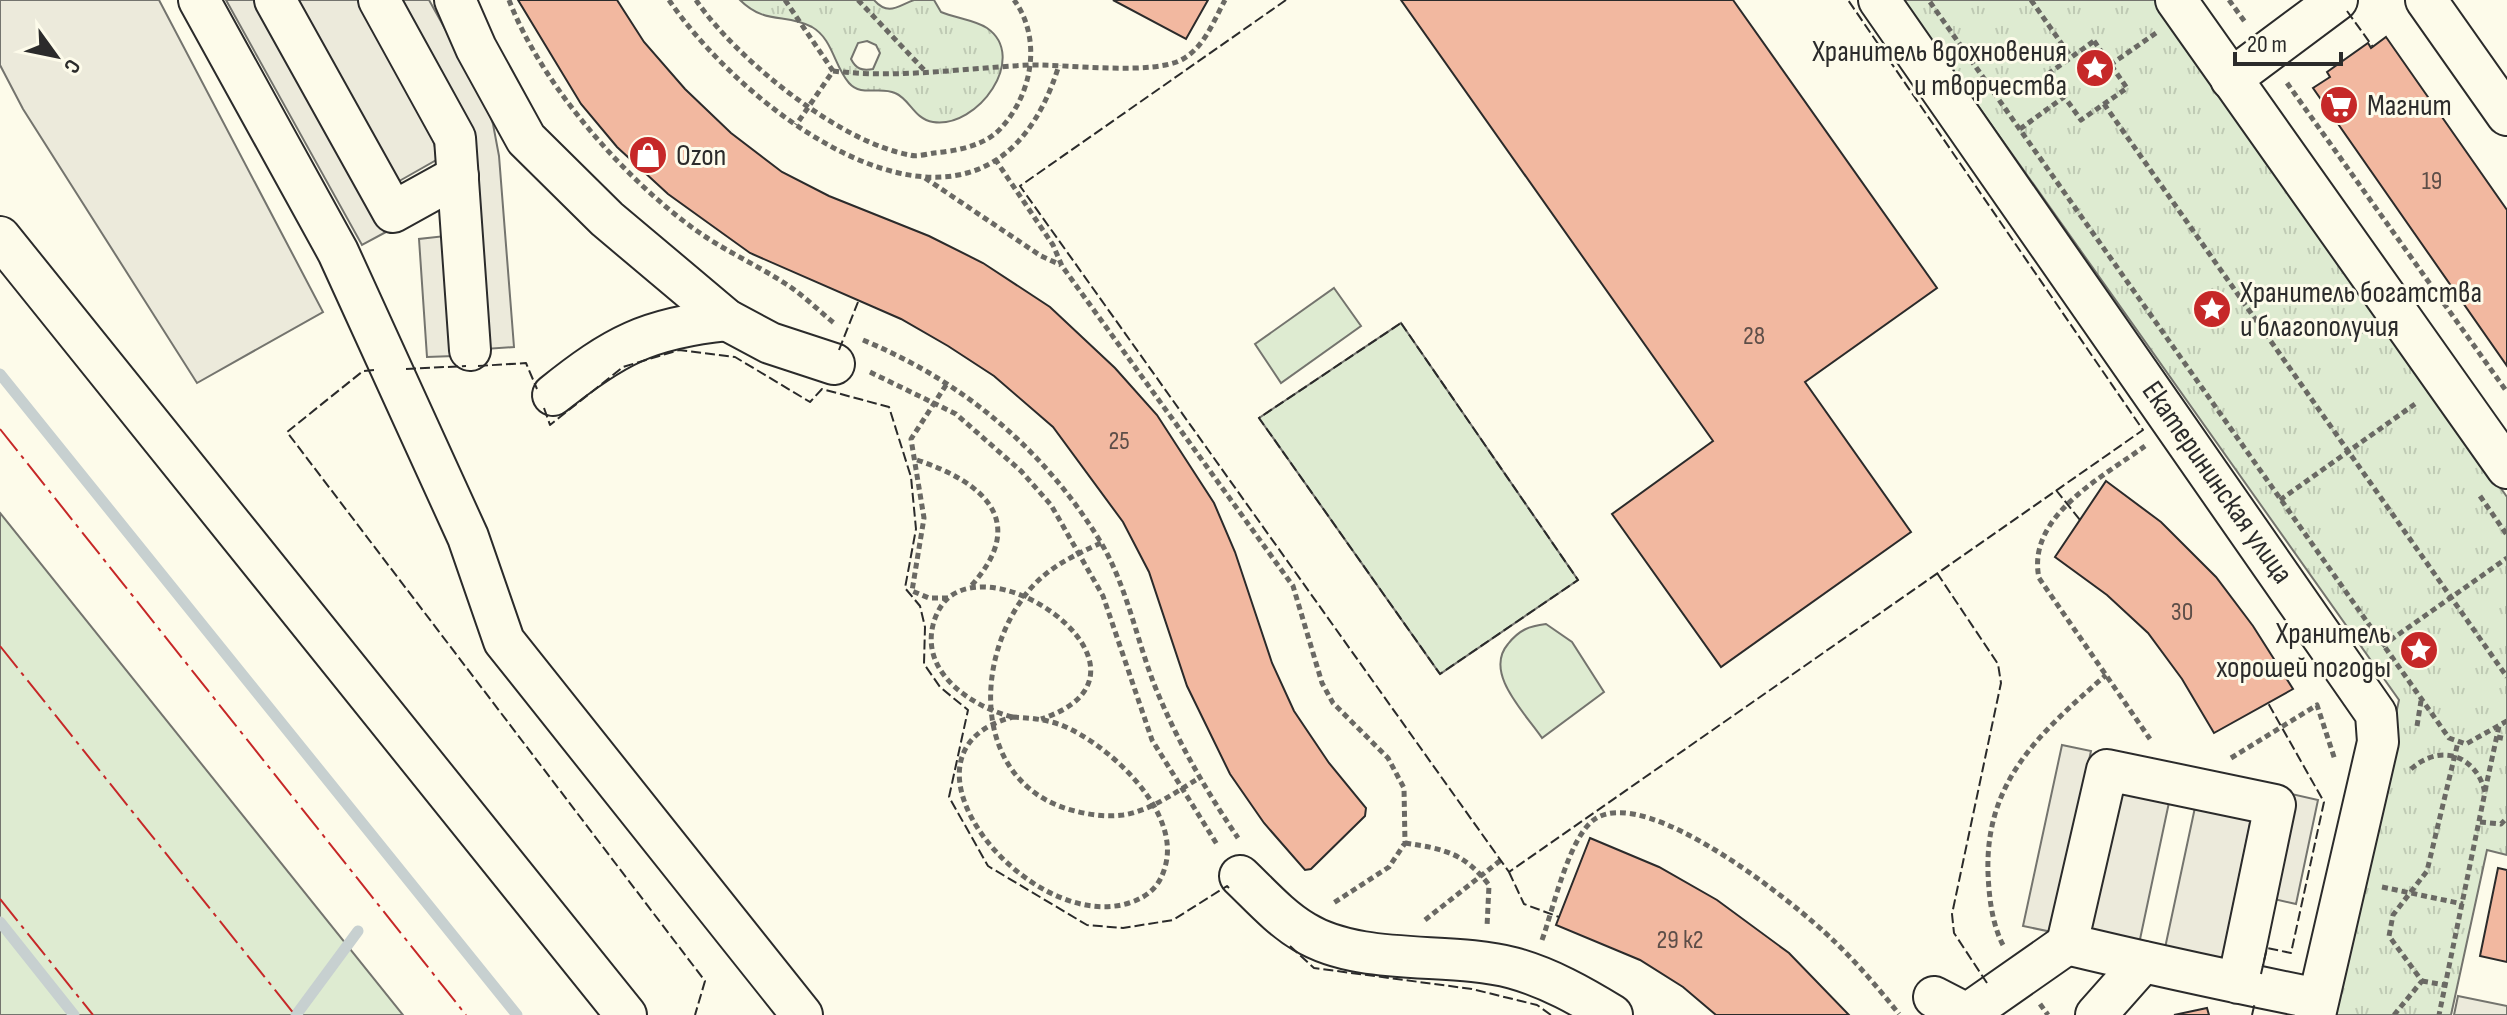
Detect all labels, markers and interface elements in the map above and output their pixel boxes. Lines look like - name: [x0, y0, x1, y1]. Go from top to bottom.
- north arrow: [16, 16, 96, 96]
- scale bar: [2235, 16, 2341, 66]
- text: 20 m: [2247, 30, 2287, 59]
- place label: Хранитель вдохновения и творчества: [1811, 34, 2067, 104]
- place icon: Хранитель вдохновения и творчества: [2074, 47, 2116, 89]
- text: С: [57, 54, 86, 78]
- supermarket icon: Магнит: [2318, 84, 2360, 126]
- place label: Магнит: [2367, 88, 2452, 124]
- shop icon: Ozon: [627, 134, 669, 176]
- place label: Ozon: [676, 138, 726, 174]
- house number: 19: [2422, 166, 2442, 197]
- place label: Хранитель богатства и благополучия: [2239, 275, 2482, 345]
- place icon: Хранитель богатства и благополучия: [2191, 288, 2233, 330]
- house number: 28: [1743, 321, 1765, 352]
- street label: Екатерининская улица: [2134, 374, 2300, 591]
- house number: 25: [1108, 426, 1130, 457]
- house number: 30: [2171, 597, 2193, 628]
- place label: Хранитель хорошей погоды: [2216, 616, 2391, 686]
- place icon: Хранитель хорошей погоды: [2398, 629, 2440, 671]
- house number: 29 к2: [1657, 925, 1703, 956]

